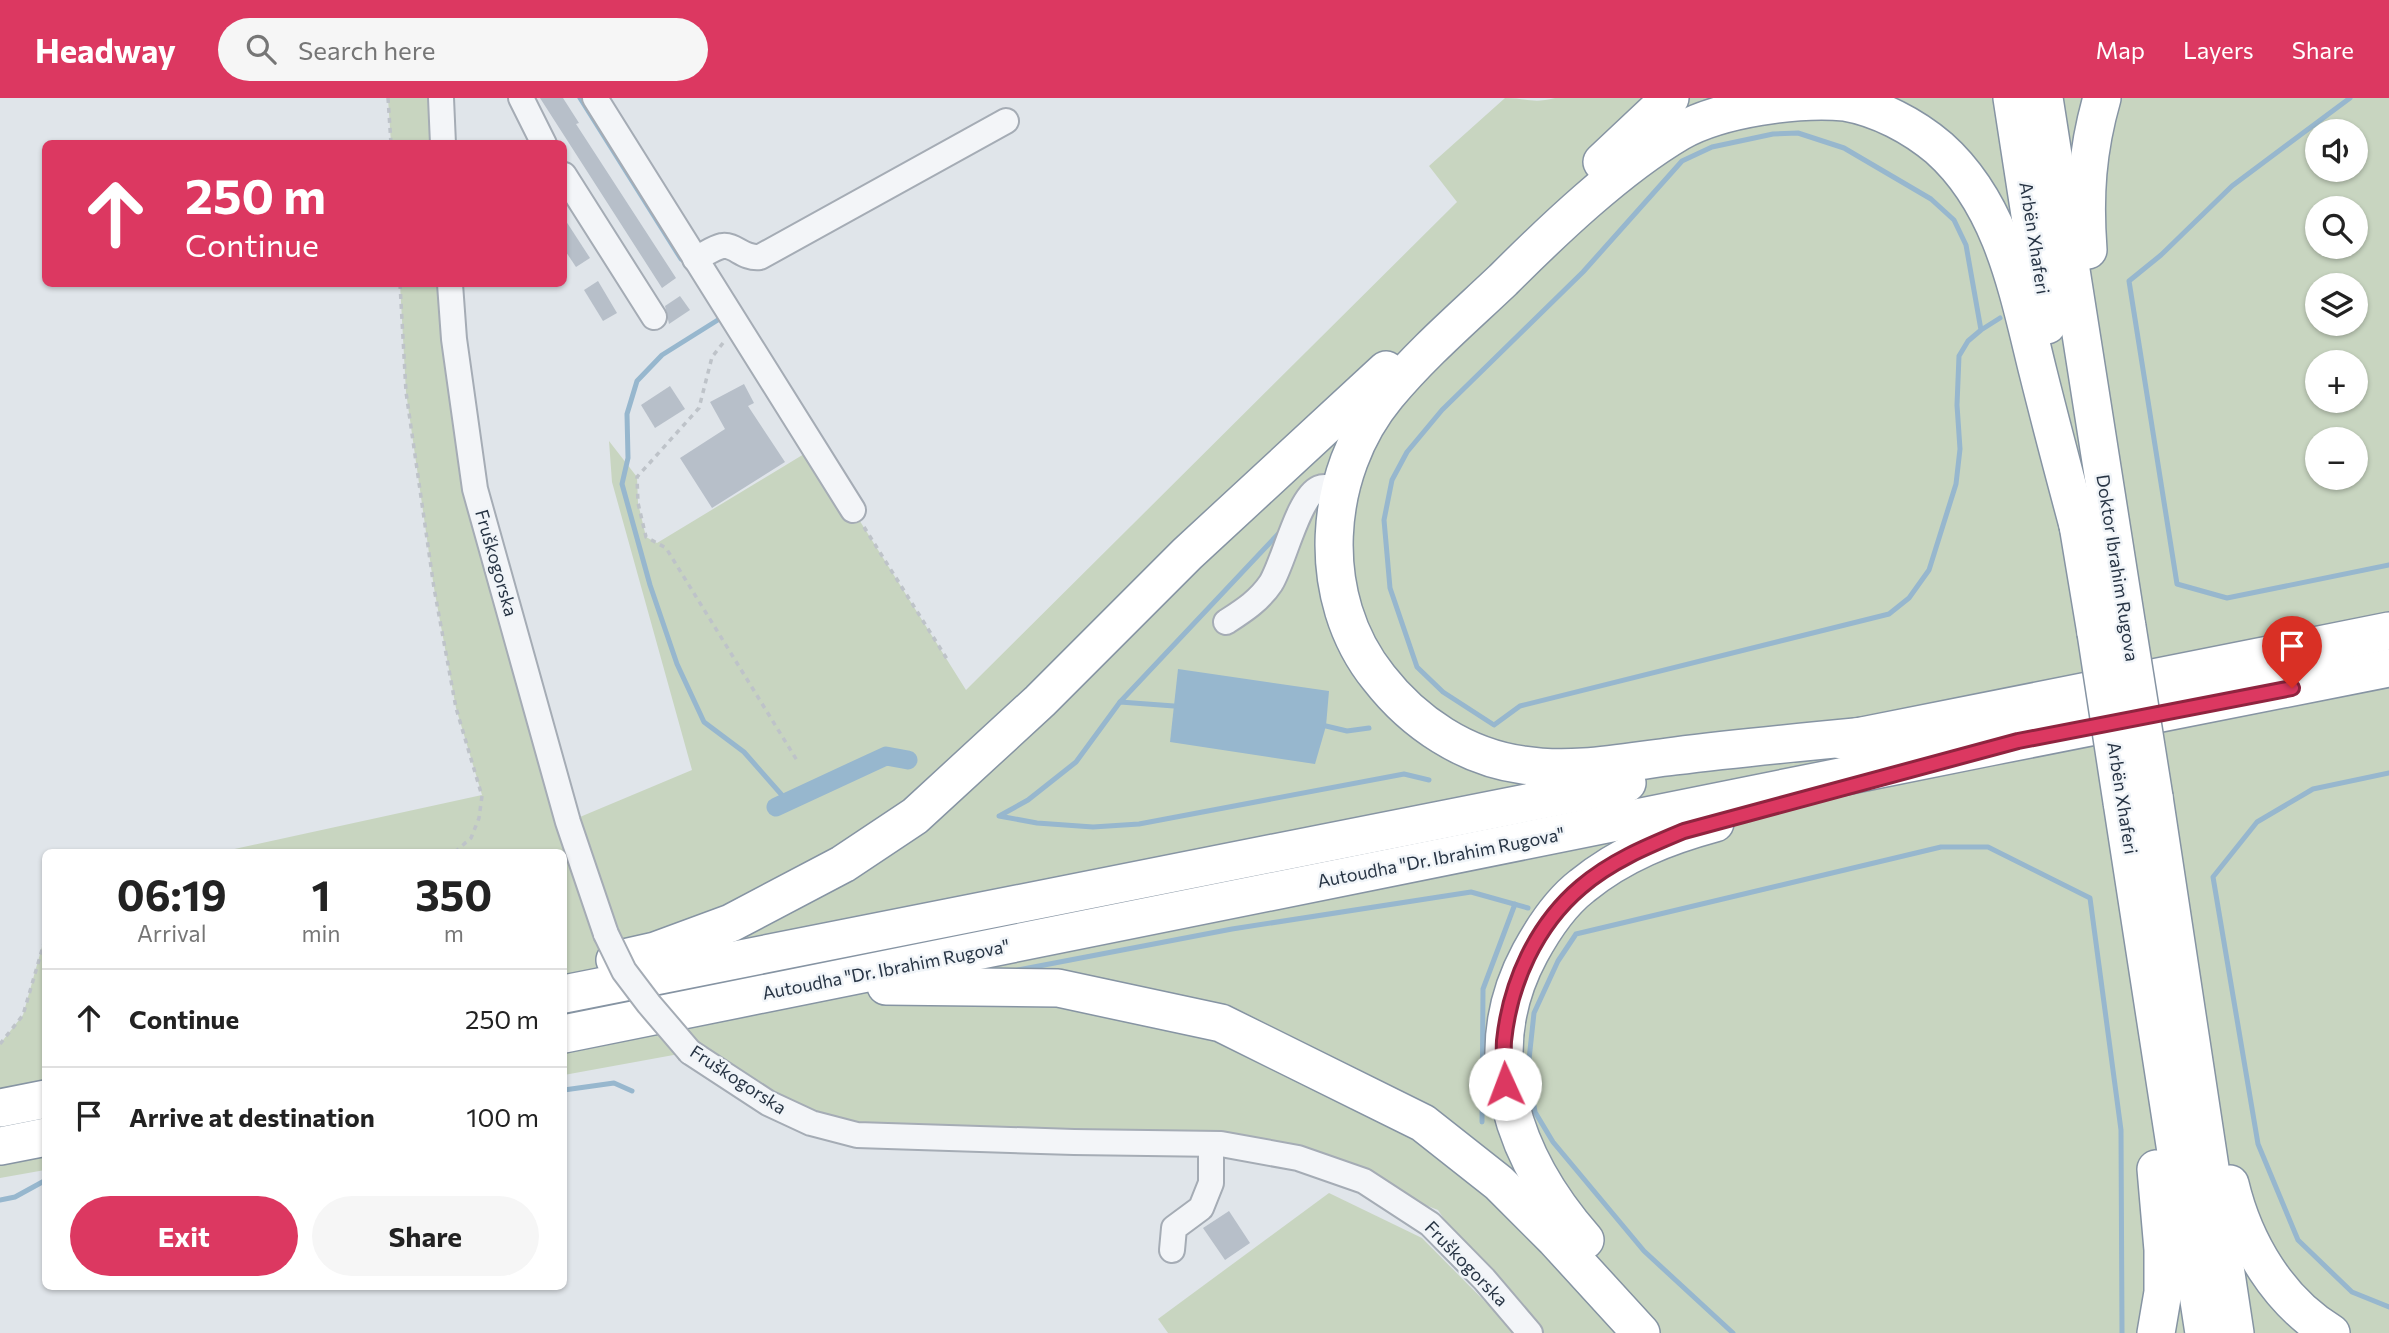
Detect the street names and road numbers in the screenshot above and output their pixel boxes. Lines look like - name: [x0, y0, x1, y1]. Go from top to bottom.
- street label: Arbën Xhaferi: [2015, 180, 2055, 296]
- street label: Doktor Ibrahim Rugova: [2092, 473, 2144, 663]
- street label: Fruškogorska: [471, 507, 523, 619]
- street label: Arbën Xhaferi: [2103, 740, 2143, 856]
- street label: Autoudha "Dr. Ibrahim Rugova": [1315, 822, 1566, 892]
- street label: Autoudha "Dr. Ibrahim Rugova": [760, 934, 1011, 1004]
- street label: Fruškogorska: [686, 1040, 791, 1118]
- street label: Fruškogorska: [1421, 1216, 1513, 1311]

